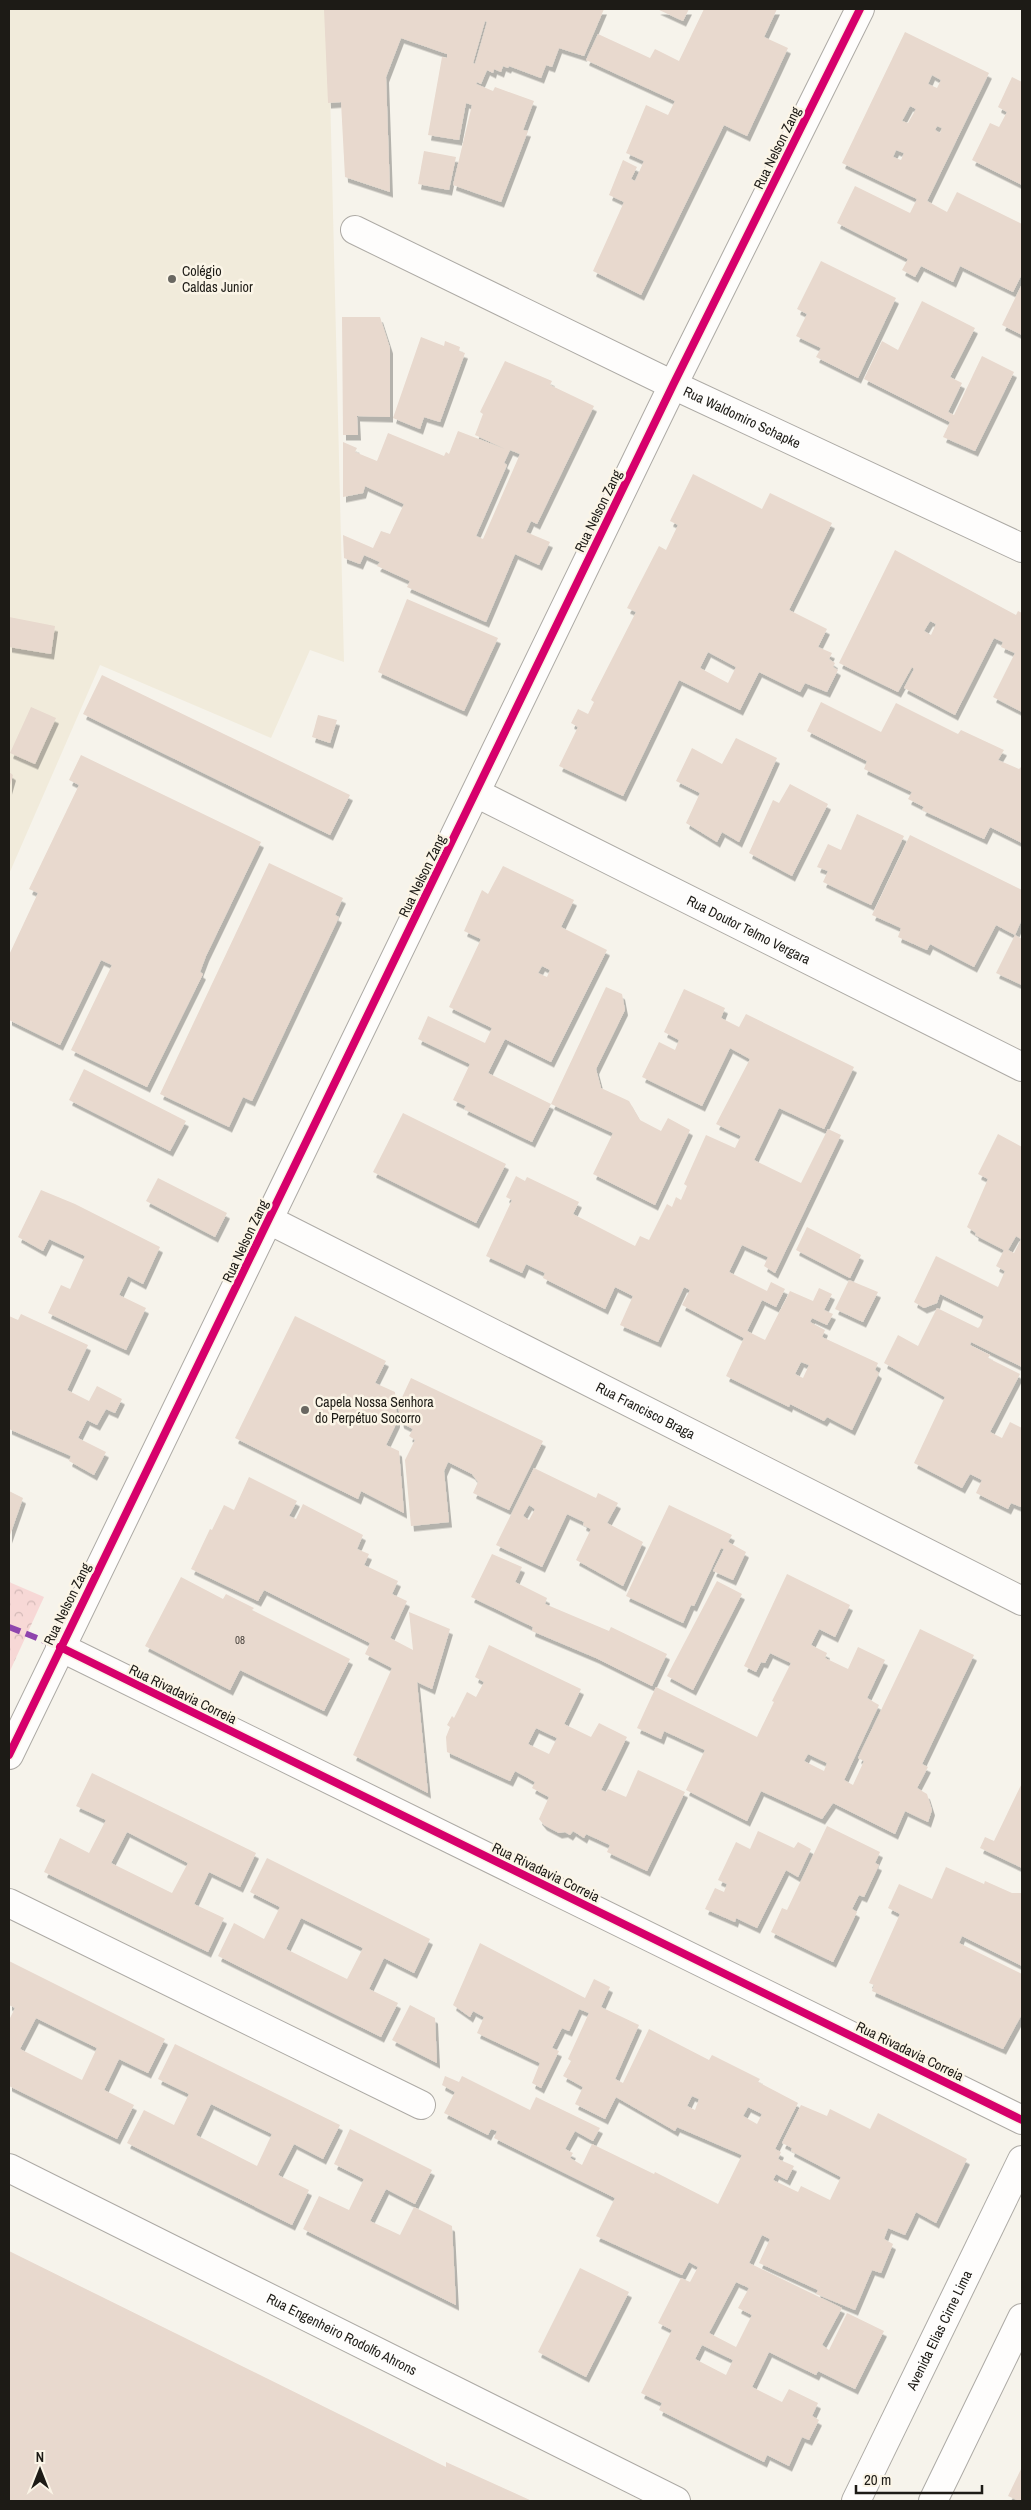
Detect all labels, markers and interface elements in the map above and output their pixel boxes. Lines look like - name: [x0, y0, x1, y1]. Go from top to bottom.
- street label: Rua Nelson Zang: [749, 103, 805, 192]
- place label: Colégio Caldas Junior: [182, 262, 253, 296]
- marker: Colégio Caldas Junior: [166, 273, 178, 285]
- street label: Rua Waldomiro Schapke: [681, 382, 804, 452]
- street label: Rua Nelson Zang: [570, 466, 626, 555]
- street label: Rua Nelson Zang: [394, 831, 450, 920]
- street label: Rua Doutor Telmo Vergara: [684, 891, 814, 969]
- street label: Rua Nelson Zang: [218, 1196, 272, 1285]
- street label: Rua Francisco Braga: [593, 1378, 699, 1443]
- place label: Capela Nossa Senhora do Perpétuo Socorro: [315, 1393, 434, 1427]
- marker: Capela Nossa Senhora do Perpétuo Socorro: [299, 1404, 311, 1416]
- street label: Rua Nelson Zang: [39, 1559, 95, 1648]
- house number: 08: [235, 1633, 245, 1647]
- street label: Rua Rivadavia Correia: [126, 1660, 240, 1728]
- street label: Rua Rivadavia Correia: [489, 1838, 603, 1906]
- street label: Rua Rivadavia Correia: [853, 2017, 967, 2085]
- street label: Avenida Elias Cirne Lima: [902, 2267, 976, 2394]
- street label: Rua Engenheiro Rodolfo Ahrons: [264, 2289, 420, 2379]
- north arrow: [15, 2445, 65, 2495]
- text: N: [36, 2448, 44, 2466]
- scale bar: [856, 2462, 982, 2494]
- text: 20 m: [864, 2469, 891, 2490]

